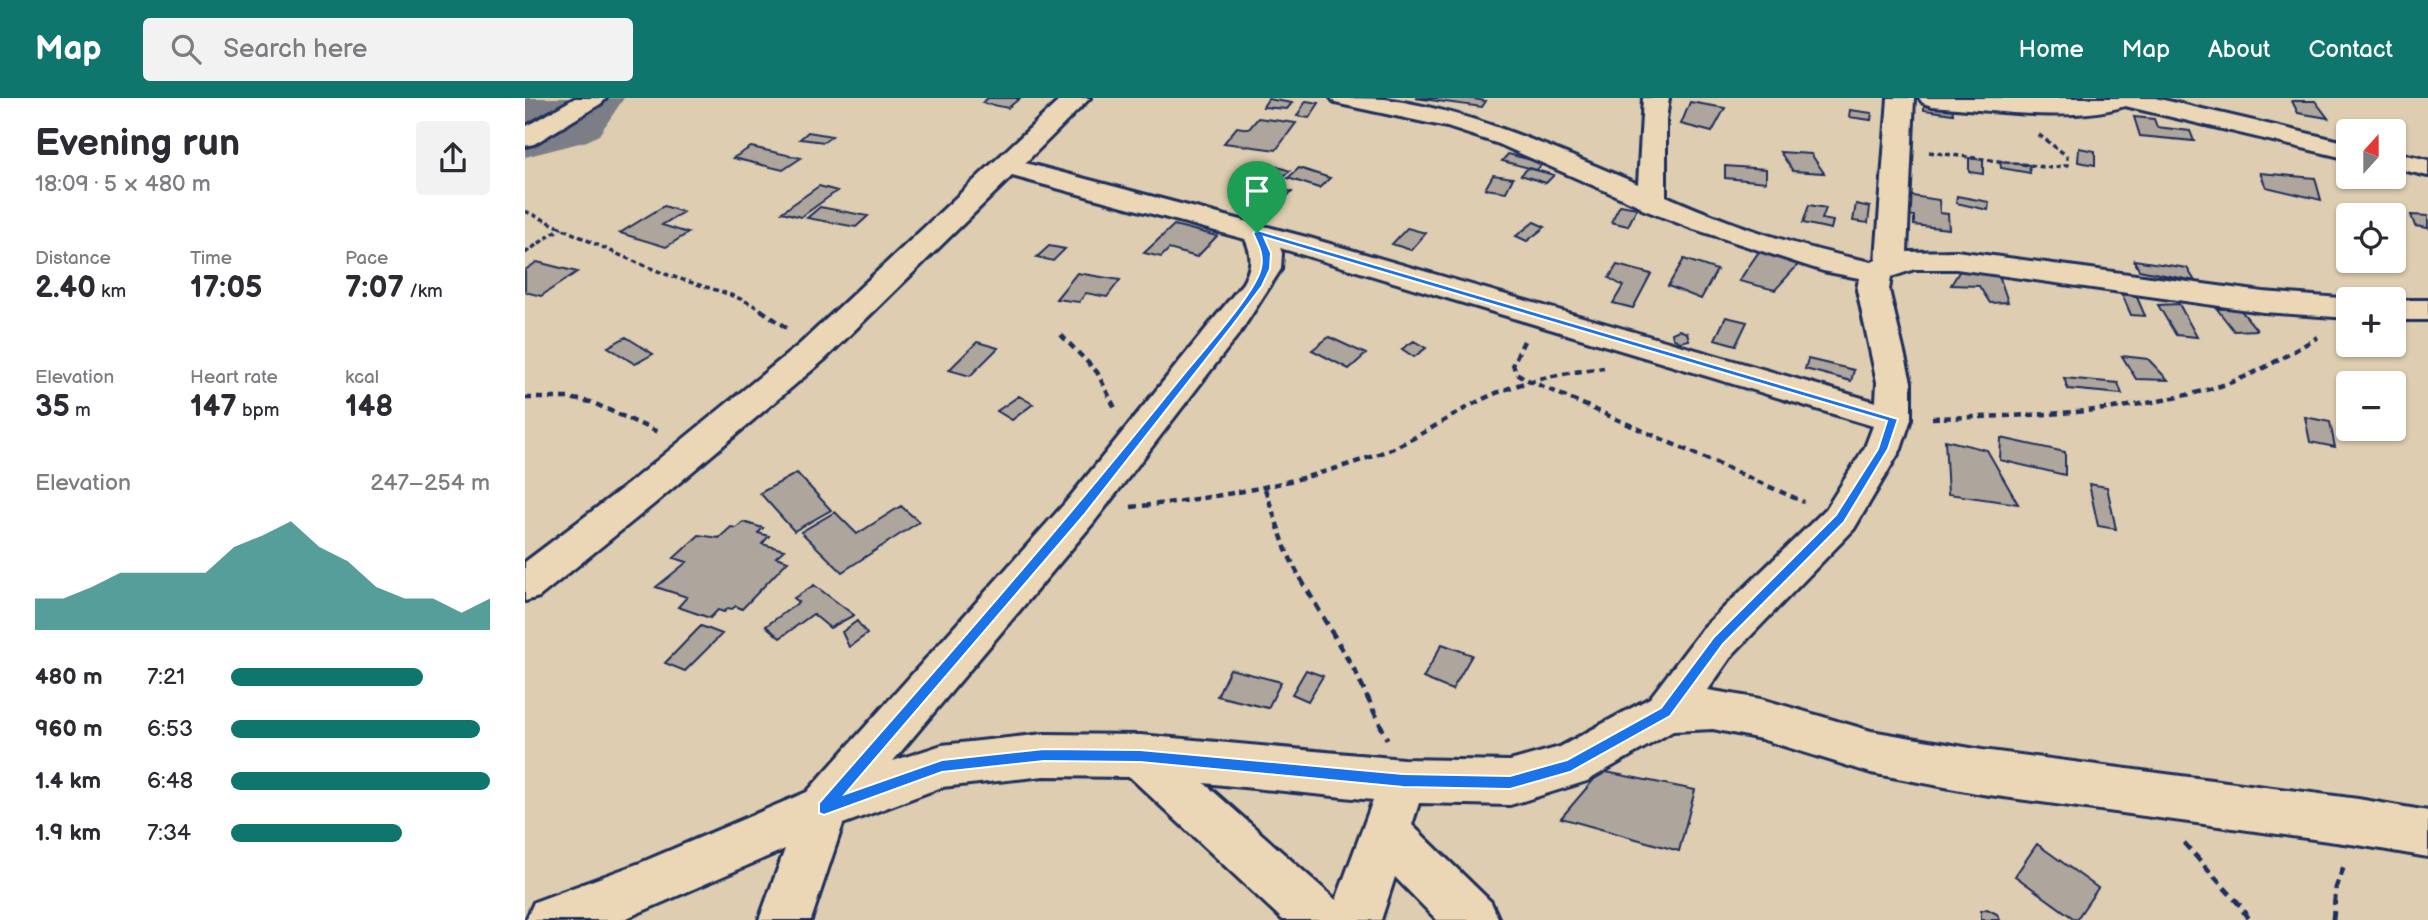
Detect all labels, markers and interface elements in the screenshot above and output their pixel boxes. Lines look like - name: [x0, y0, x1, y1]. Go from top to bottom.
- search box: [143, 18, 633, 81]
- text: Map: [35, 29, 101, 69]
- icon: search: [167, 30, 205, 68]
- text: Search here: [223, 34, 367, 65]
- text: Home: [2019, 35, 2084, 64]
- text: Map: [2122, 35, 2170, 64]
- text: About: [2208, 35, 2270, 64]
- text: Contact: [2308, 35, 2393, 64]
- north arrow: [2336, 119, 2406, 189]
- map controls: [2336, 119, 2406, 441]
- text: Evening run: [35, 121, 240, 166]
- button: share: [416, 121, 490, 195]
- pin: [1227, 161, 1287, 233]
- text: 18:09 · 5 × 480 m: [35, 170, 211, 198]
- icon: arrive: [1238, 172, 1276, 210]
- button: locate: [2336, 203, 2406, 273]
- text: Distance: [35, 247, 111, 270]
- text: Time: [190, 247, 232, 270]
- text: Pace: [345, 247, 388, 270]
- text: 2.40: [35, 270, 96, 306]
- text: 17:05: [190, 270, 262, 306]
- text: 7:07: [345, 270, 404, 306]
- text: km: [96, 280, 126, 303]
- text: /km: [404, 280, 443, 303]
- button: +: [2336, 287, 2406, 357]
- text: Elevation: [35, 366, 114, 389]
- text: Heart rate: [190, 366, 278, 389]
- text: kcal: [345, 366, 379, 389]
- button: −: [2336, 371, 2406, 441]
- text: 35: [35, 389, 70, 425]
- text: 147: [190, 389, 237, 425]
- text: 148: [345, 389, 393, 425]
- text: m: [70, 399, 91, 422]
- text: bpm: [237, 399, 279, 422]
- text: Elevation: [35, 469, 131, 497]
- text: 247–254 m: [370, 469, 490, 497]
- text: 480 m: [35, 663, 103, 691]
- text: 7:21: [147, 663, 185, 691]
- text: 960 m: [35, 715, 103, 743]
- text: 6:53: [147, 715, 193, 743]
- text: 1.4 km: [35, 767, 101, 795]
- text: 6:48: [147, 767, 193, 795]
- text: 1.9 km: [35, 819, 101, 847]
- text: 7:34: [147, 819, 191, 847]

